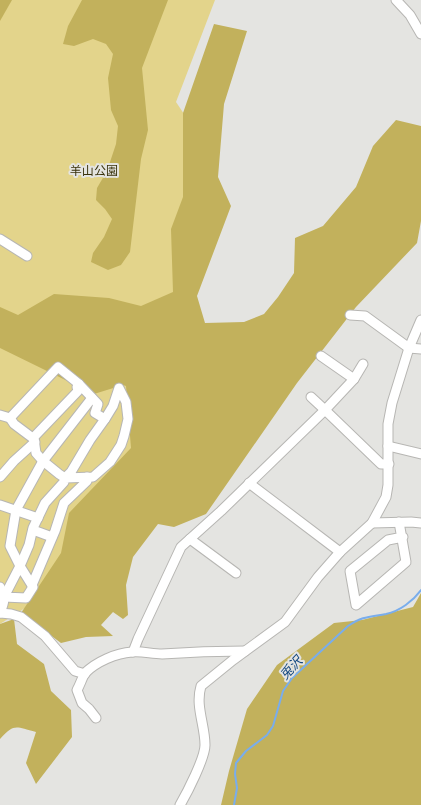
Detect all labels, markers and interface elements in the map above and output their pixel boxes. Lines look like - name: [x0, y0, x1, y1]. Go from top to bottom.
- park label: 羊山公園: [70, 164, 118, 178]
- water label: 兎沢: [277, 652, 307, 683]

